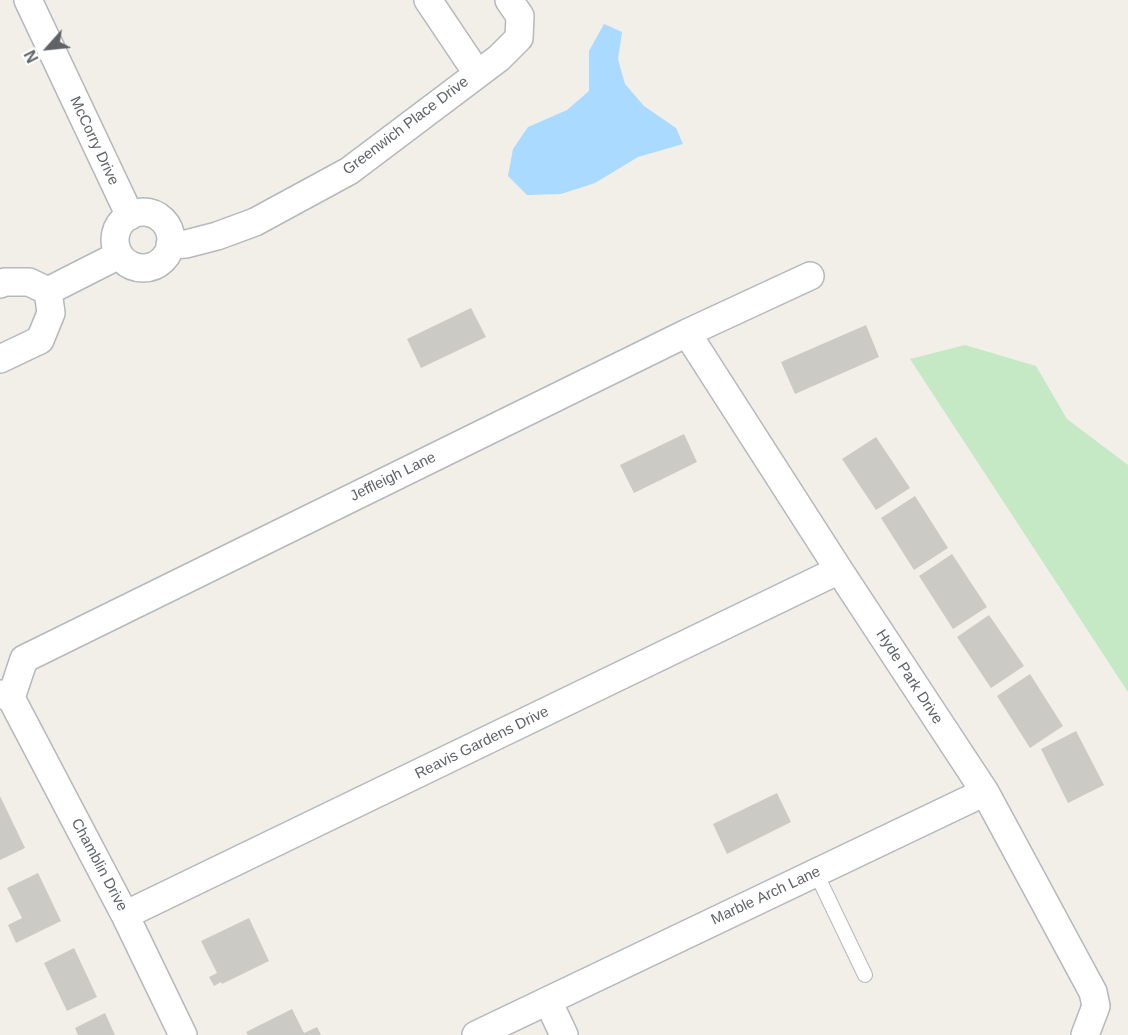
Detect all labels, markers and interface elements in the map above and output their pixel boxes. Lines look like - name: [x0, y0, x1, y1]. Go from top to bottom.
- north arrow: [18, 18, 78, 78]
- text: N: [21, 47, 42, 65]
- street label: Greenwich Place Drive: [340, 73, 472, 179]
- street label: McCorry Drive: [66, 94, 122, 188]
- street label: Jeffleigh Lane: [347, 448, 439, 506]
- street label: Hyde Park Drive: [872, 626, 946, 728]
- street label: Reavis Gardens Drive: [412, 703, 552, 783]
- street label: Chamblin Drive: [67, 816, 131, 914]
- street label: Marble Arch Lane: [709, 863, 823, 929]

